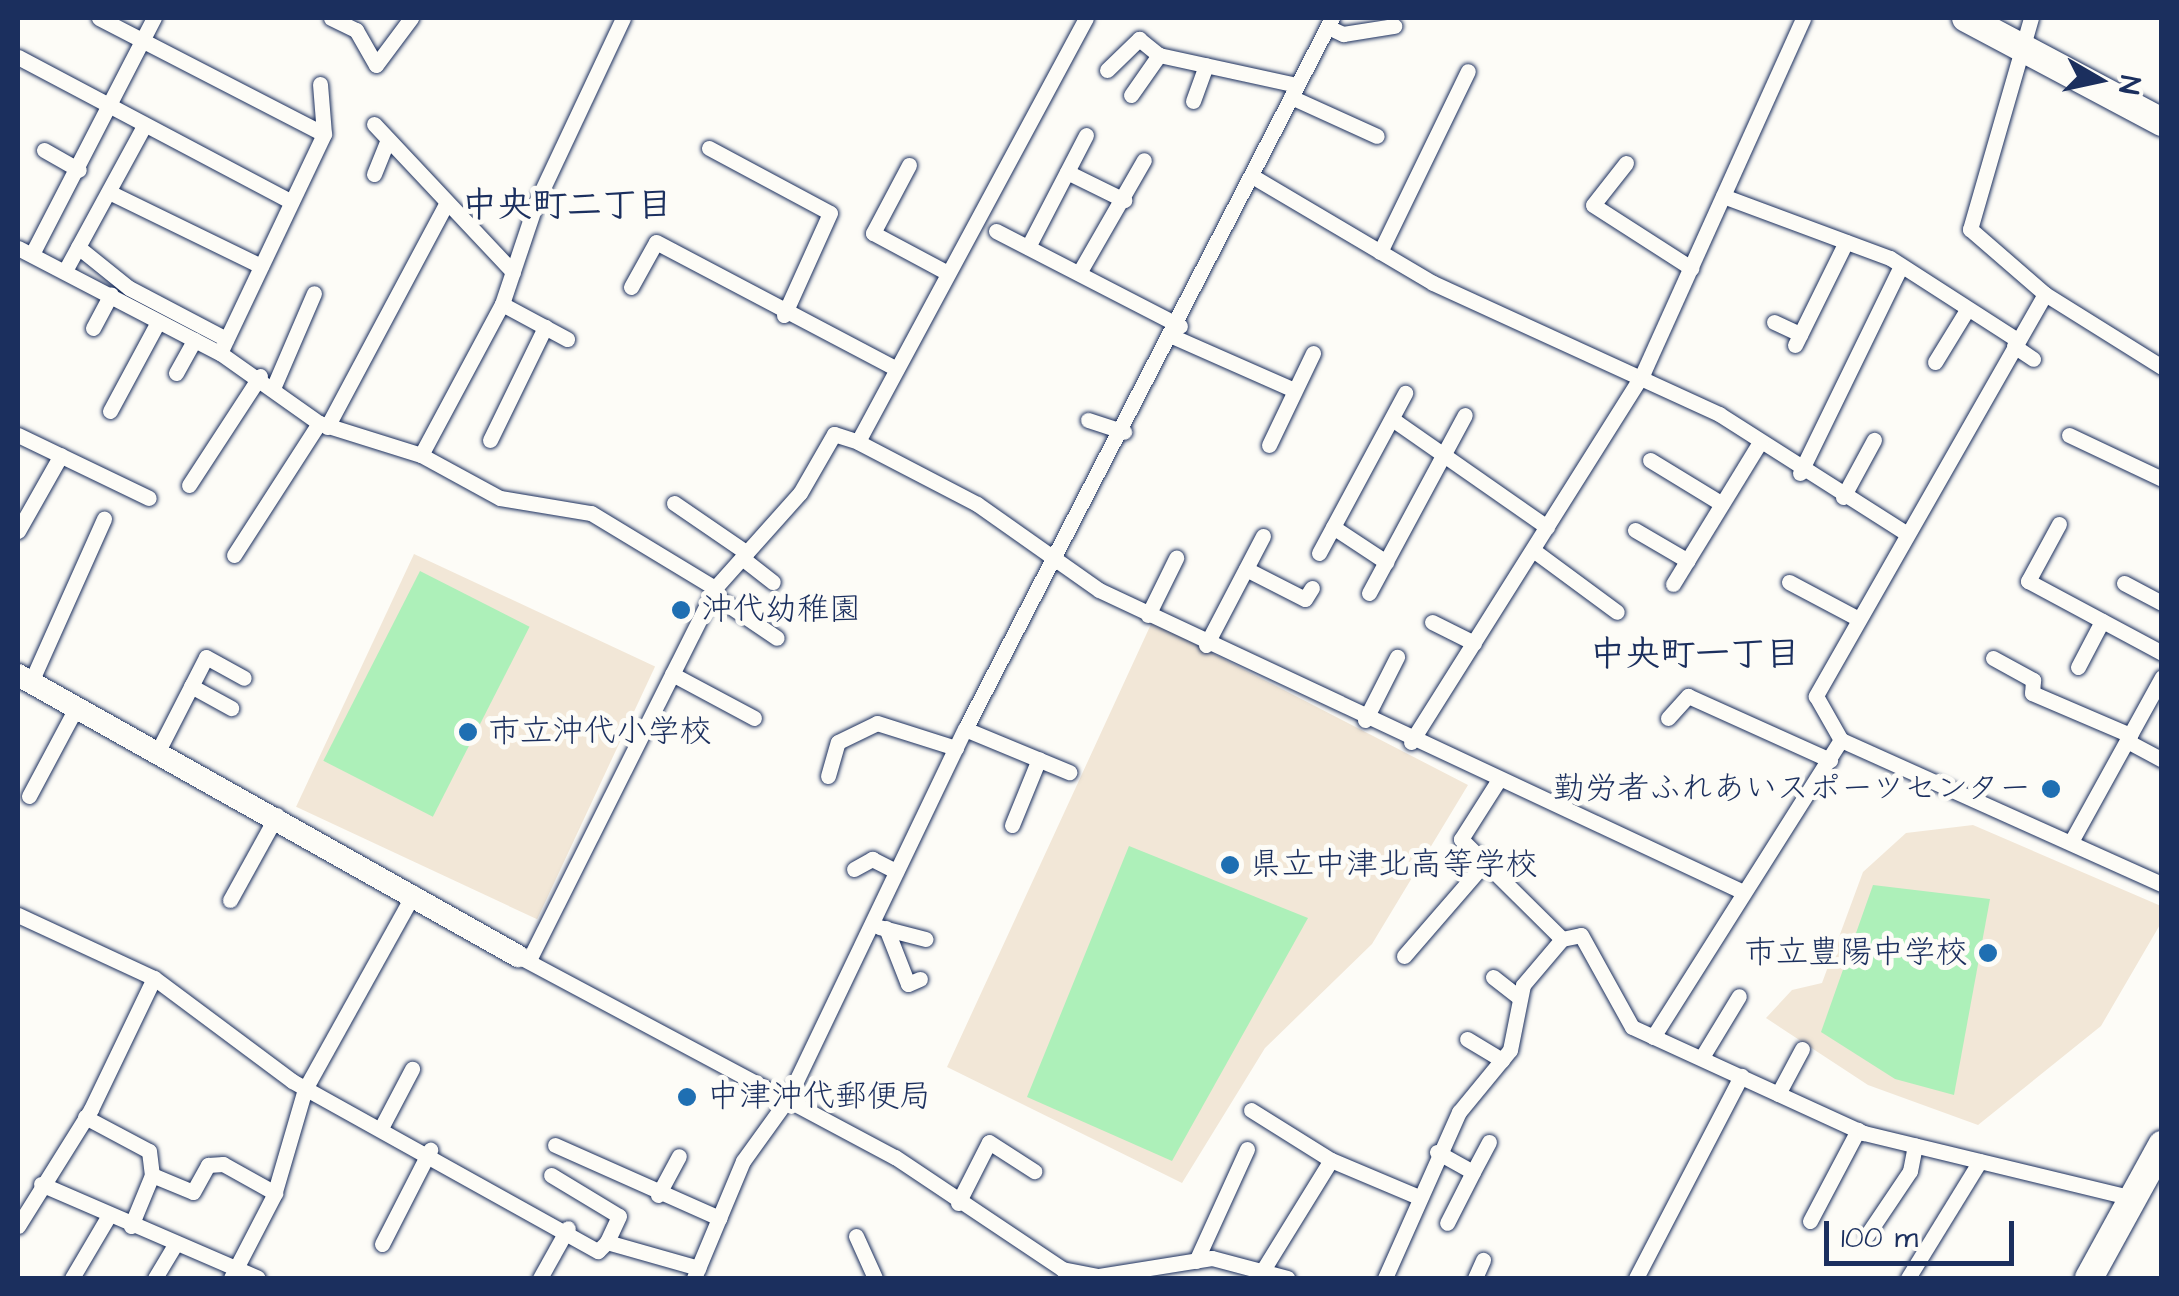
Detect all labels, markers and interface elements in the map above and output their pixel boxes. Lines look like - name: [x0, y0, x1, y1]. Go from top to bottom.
- north arrow: [2049, 30, 2149, 130]
- text: N: [2108, 73, 2150, 96]
- district label: 中央町二丁目: [462, 185, 672, 227]
- place label: 沖代幼稚園: [701, 591, 861, 629]
- marker: 沖代幼稚園: [670, 599, 692, 621]
- district label: 中央町一丁目: [1590, 634, 1800, 676]
- place label: 市立沖代小学校: [488, 713, 712, 751]
- marker: 市立沖代小学校: [457, 721, 479, 743]
- place label: 勤労者ふれあいスポーツセンター: [1551, 770, 2031, 808]
- marker: 勤労者ふれあいスポーツセンター: [2040, 778, 2062, 800]
- place label: 県立中津北高等学校: [1250, 846, 1538, 884]
- marker: 県立中津北高等学校: [1219, 854, 1241, 876]
- place label: 市立豊陽中学校: [1744, 934, 1968, 972]
- marker: 市立豊陽中学校: [1977, 942, 1999, 964]
- place label: 中津沖代郵便局: [707, 1078, 931, 1116]
- marker: 中津沖代郵便局: [676, 1086, 698, 1108]
- scale bar: [1829, 1201, 2019, 1263]
- text: 100 m: [1841, 1217, 1918, 1259]

